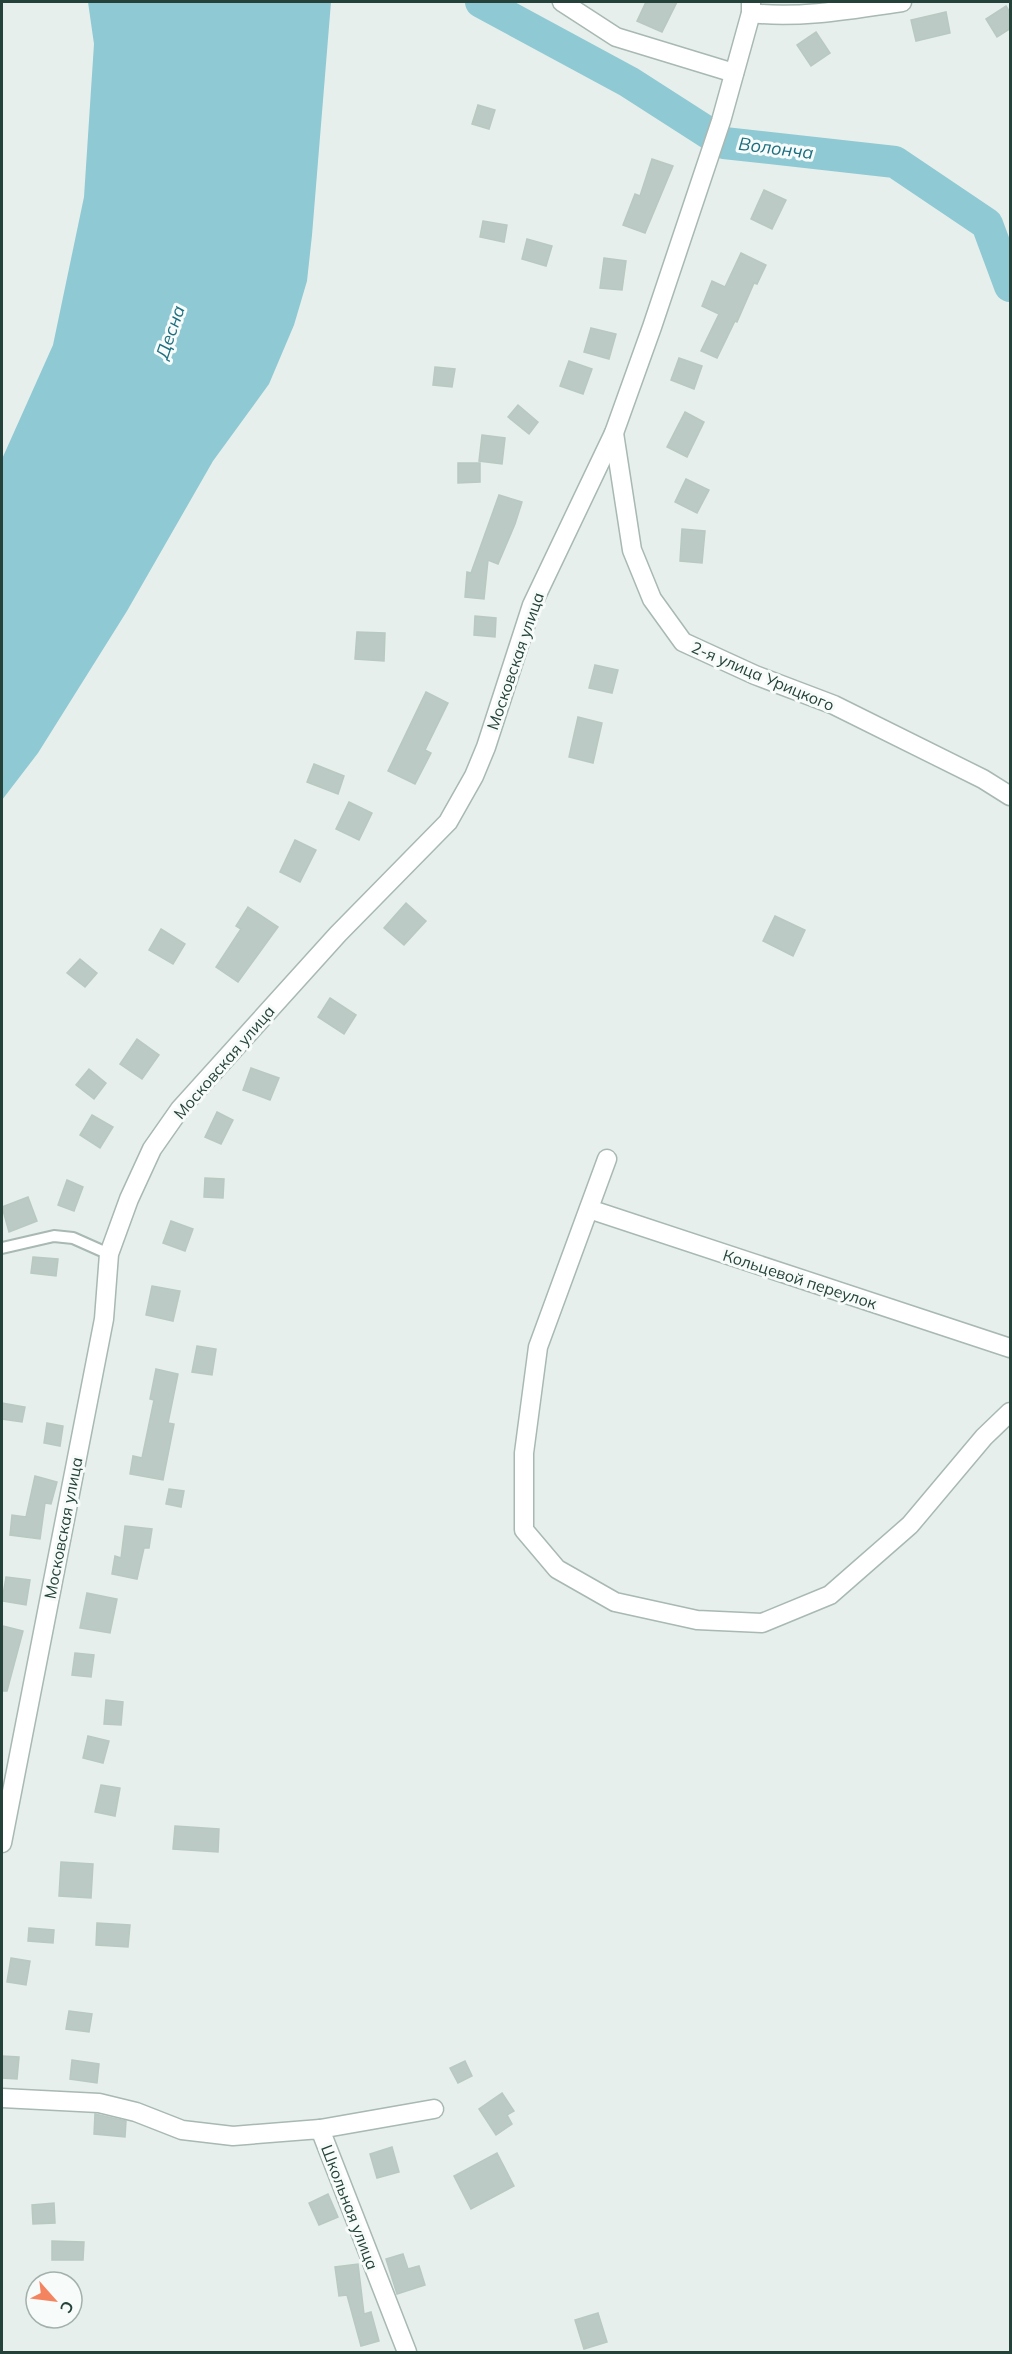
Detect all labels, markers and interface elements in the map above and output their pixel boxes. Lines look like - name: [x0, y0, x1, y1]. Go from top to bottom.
- water label: Волонча: [737, 132, 815, 164]
- water label: Десна: [150, 302, 190, 363]
- street label: Московская улица: [482, 590, 548, 732]
- street label: 2-я улица Урицкого: [688, 637, 838, 715]
- street label: Московская улица: [169, 1001, 279, 1123]
- street label: Кольцевой переулок: [721, 1245, 880, 1313]
- street label: Московская улица: [39, 1455, 87, 1601]
- street label: Школьная улица: [317, 2142, 383, 2272]
- north arrow: [24, 2270, 84, 2330]
- text: С: [56, 2298, 79, 2317]

